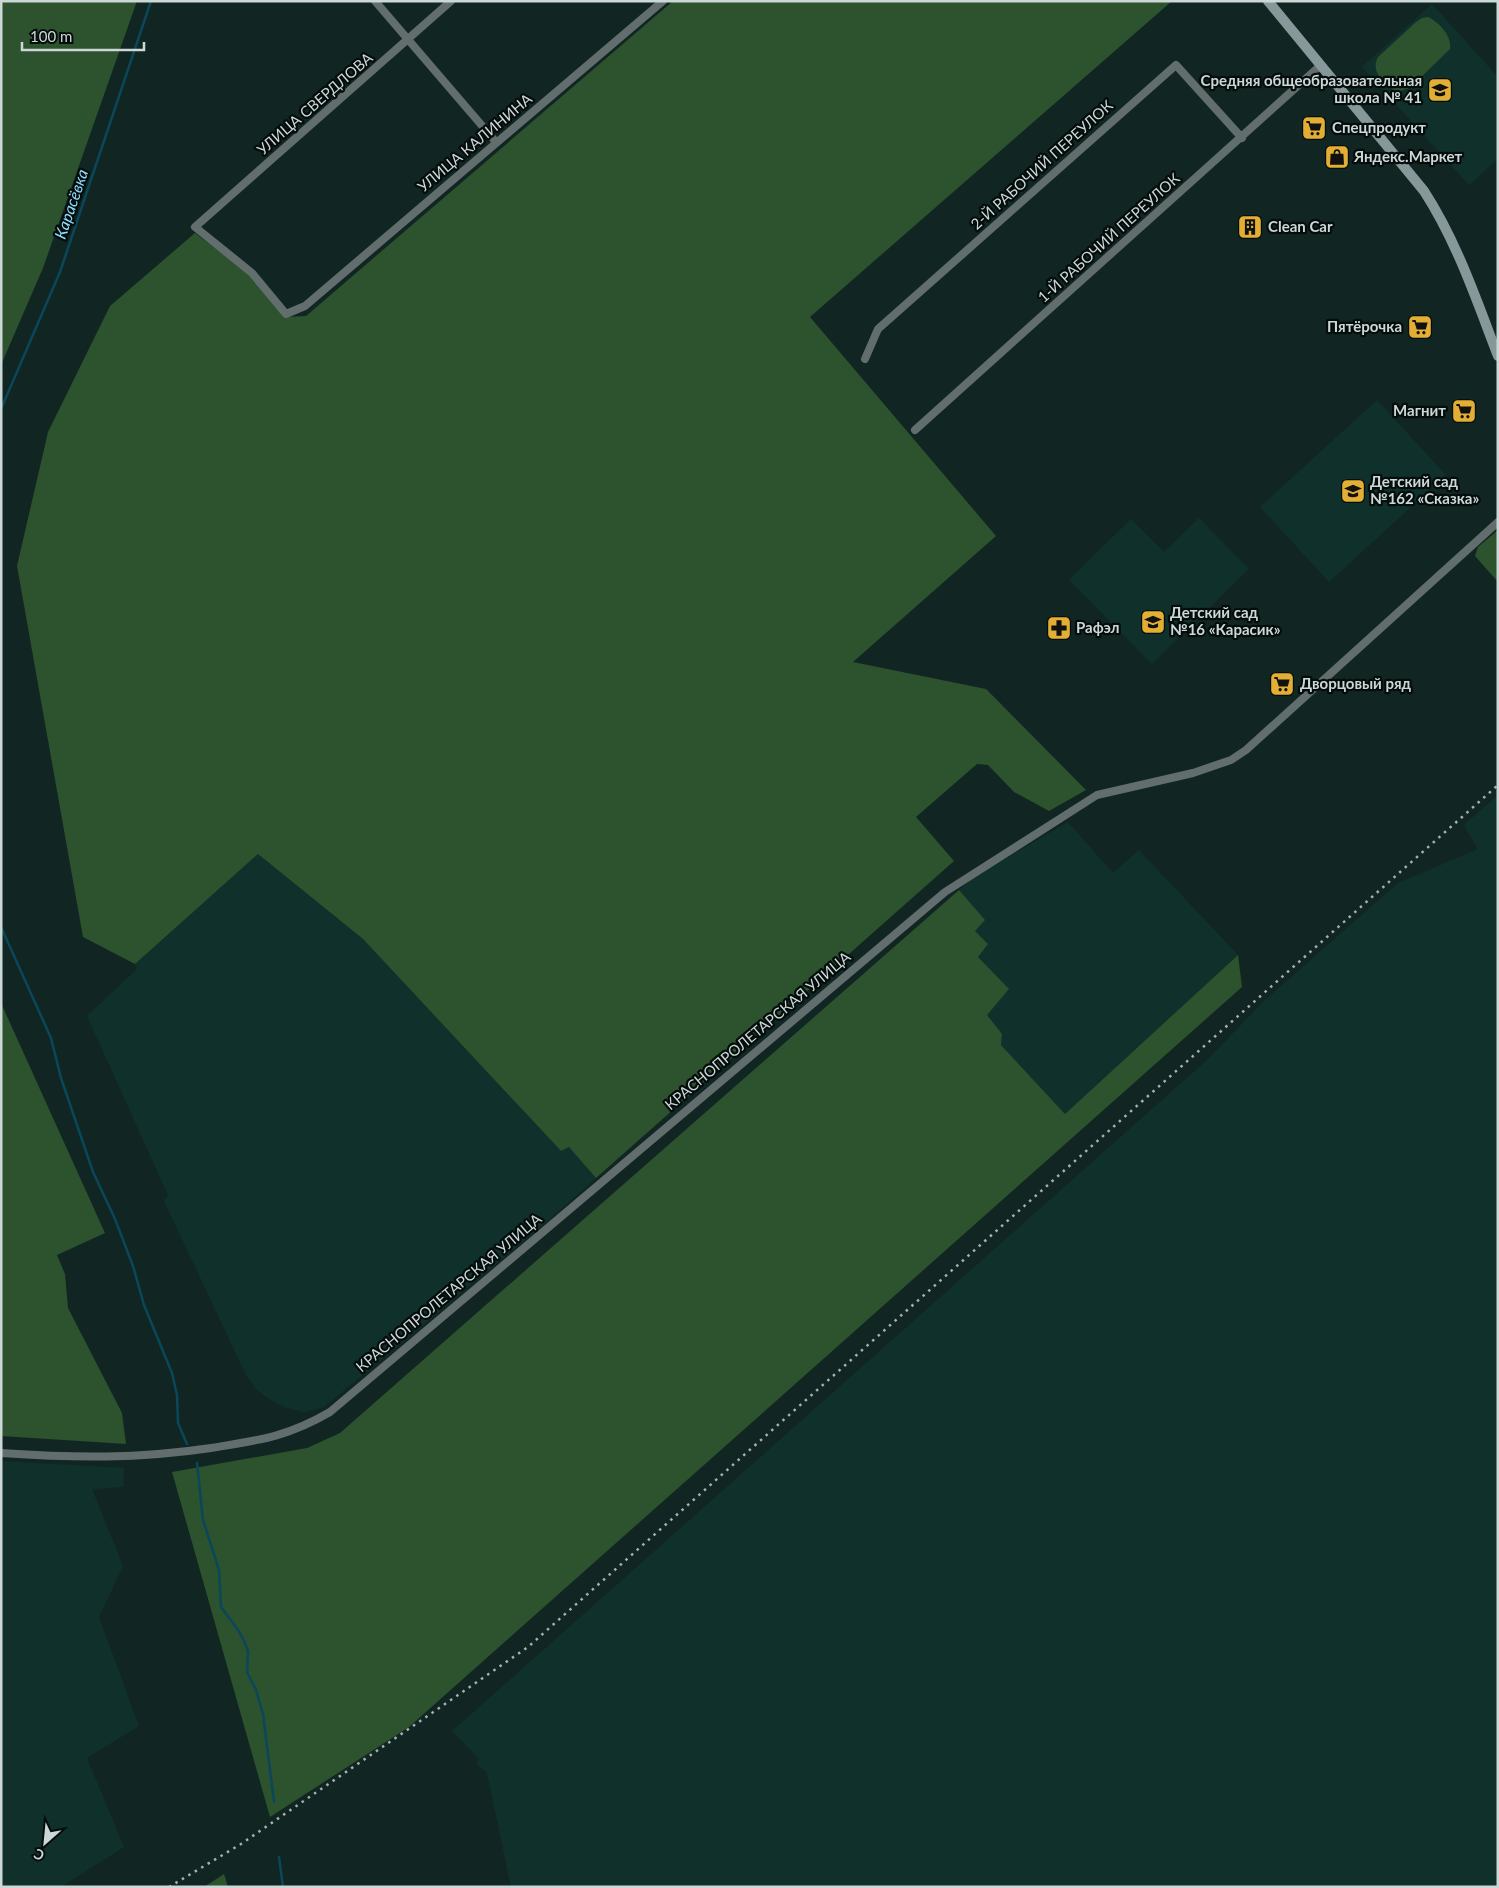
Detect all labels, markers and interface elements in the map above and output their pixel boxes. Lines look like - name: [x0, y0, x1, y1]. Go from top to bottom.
- scale bar: [22, 20, 145, 52]
- text: 100 m: [30, 27, 72, 45]
- street label: УЛИЦА СВЕРДЛОВА: [253, 48, 376, 158]
- place label: Средняя общеобразовательная школа № 41: [1201, 71, 1422, 106]
- school or university icon: Средняя общеобразовательная школа № 41: [1427, 77, 1453, 103]
- street label: УЛИЦА КАЛИНИНА: [414, 89, 536, 195]
- street label: 2-Й РАБОЧИЙ ПЕРЕУЛОК: [967, 96, 1116, 233]
- supermarket icon: Спецпродукт: [1301, 115, 1327, 141]
- place label: Спецпродукт: [1332, 118, 1426, 136]
- shop icon: Яндекс.Маркет: [1324, 144, 1350, 170]
- place label: Яндекс.Маркет: [1353, 147, 1463, 165]
- water label: Карасёвка: [50, 167, 91, 241]
- street label: 1-Й РАБОЧИЙ ПЕРЕУЛОК: [1034, 169, 1183, 306]
- building icon: Clean Car: [1237, 214, 1263, 240]
- place label: Clean Car: [1268, 217, 1333, 235]
- supermarket icon: Пятёрочка: [1407, 314, 1433, 340]
- place label: Пятёрочка: [1327, 317, 1402, 335]
- supermarket icon: Магнит: [1451, 398, 1477, 424]
- place label: Магнит: [1393, 401, 1446, 419]
- place label: Детский сад №162 «Сказка»: [1370, 472, 1479, 507]
- school or university icon: Детский сад №162 «Сказка»: [1340, 478, 1366, 504]
- place label: Детский сад №16 «Карасик»: [1170, 603, 1281, 638]
- school or university icon: Детский сад №16 «Карасик»: [1140, 609, 1166, 635]
- pharmacy icon: Рафэл: [1046, 615, 1072, 641]
- place label: Рафэл: [1076, 618, 1120, 636]
- supermarket icon: Дворцовый ряд: [1269, 671, 1295, 697]
- place label: Дворцовый ряд: [1300, 674, 1412, 692]
- street label: КРАСНОПРОЛЕТАРСКАЯ УЛИЦА: [661, 947, 854, 1113]
- street label: КРАСНОПРОЛЕТАРСКАЯ УЛИЦА: [352, 1209, 545, 1375]
- north arrow: [20, 1818, 70, 1868]
- text: С: [30, 1845, 47, 1865]

